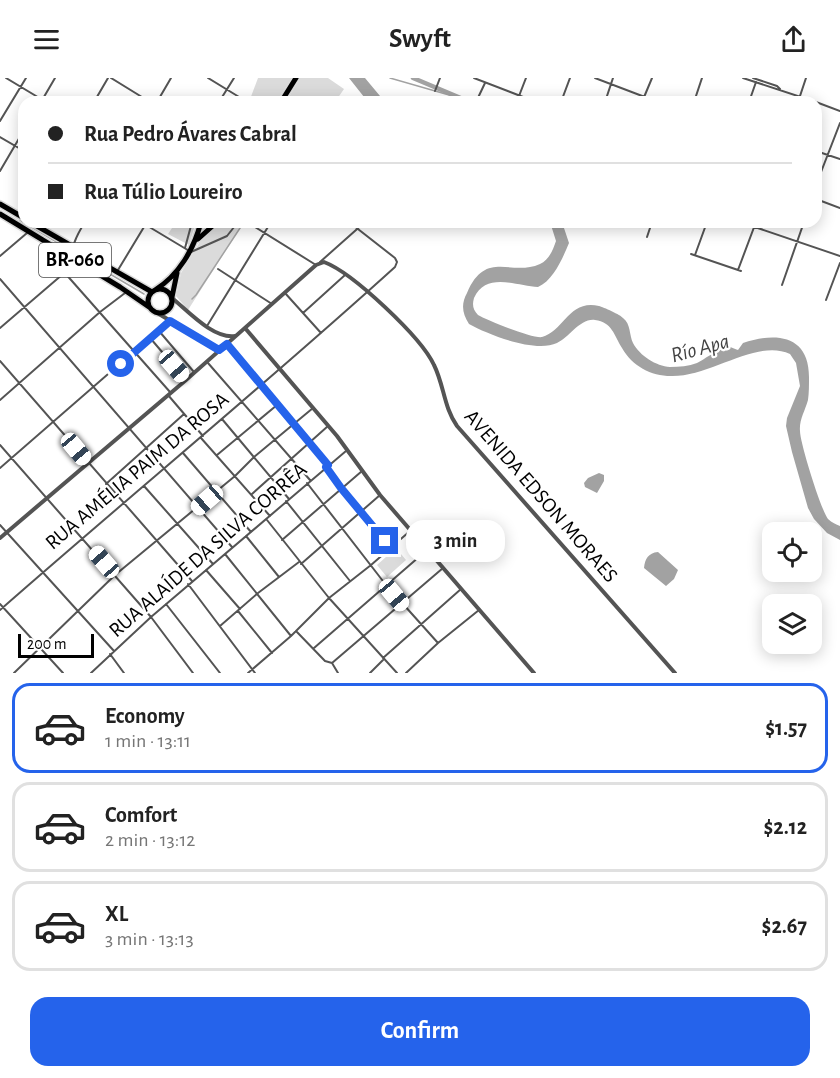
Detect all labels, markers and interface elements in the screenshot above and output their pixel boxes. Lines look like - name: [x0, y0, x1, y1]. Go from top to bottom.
- icon: menu: [30, 23, 63, 56]
- icon: share: [777, 23, 810, 56]
- text: Swyft: [389, 25, 451, 52]
- text: Rua Pedro Ávares Cabral: [84, 123, 297, 145]
- text: Rua Túlio Loureiro: [84, 181, 243, 203]
- road number: BR-060: [39, 243, 111, 277]
- water label: Río Apa: [668, 330, 732, 367]
- car: [155, 347, 193, 385]
- route start: [107, 350, 134, 377]
- street label: RUA AMÉLIA PAIM DA ROSA: [40, 387, 233, 554]
- street label: AVENIDA EDSON MORAES: [461, 406, 621, 586]
- car: [58, 429, 94, 469]
- street label: RUA ALAÍDE DA SILVA CORRÊA: [104, 457, 311, 641]
- car: [188, 481, 226, 519]
- callout: 3 min: [406, 520, 505, 562]
- map controls: [762, 522, 822, 654]
- button: locate: [762, 522, 822, 582]
- route end: [371, 527, 398, 554]
- text: 3 min: [434, 531, 477, 551]
- car: [85, 543, 123, 581]
- car: [376, 575, 412, 615]
- button: layers: [762, 594, 822, 654]
- scale bar: [18, 631, 94, 658]
- text: 200 m: [27, 636, 67, 652]
- icon: car: [33, 701, 87, 755]
- text: Economy: [105, 705, 185, 727]
- text: $1.57: [765, 717, 807, 739]
- text: 1 min · 13:11: [105, 731, 191, 751]
- icon: car: [33, 800, 87, 854]
- text: Comfort: [105, 804, 177, 826]
- text: $2.12: [763, 816, 807, 838]
- text: 2 min · 13:12: [105, 830, 195, 850]
- icon: car: [33, 899, 87, 953]
- text: XL: [105, 903, 128, 925]
- text: $2.67: [762, 915, 807, 937]
- text: 3 min · 13:13: [105, 929, 194, 949]
- button: Confirm: [30, 997, 810, 1066]

